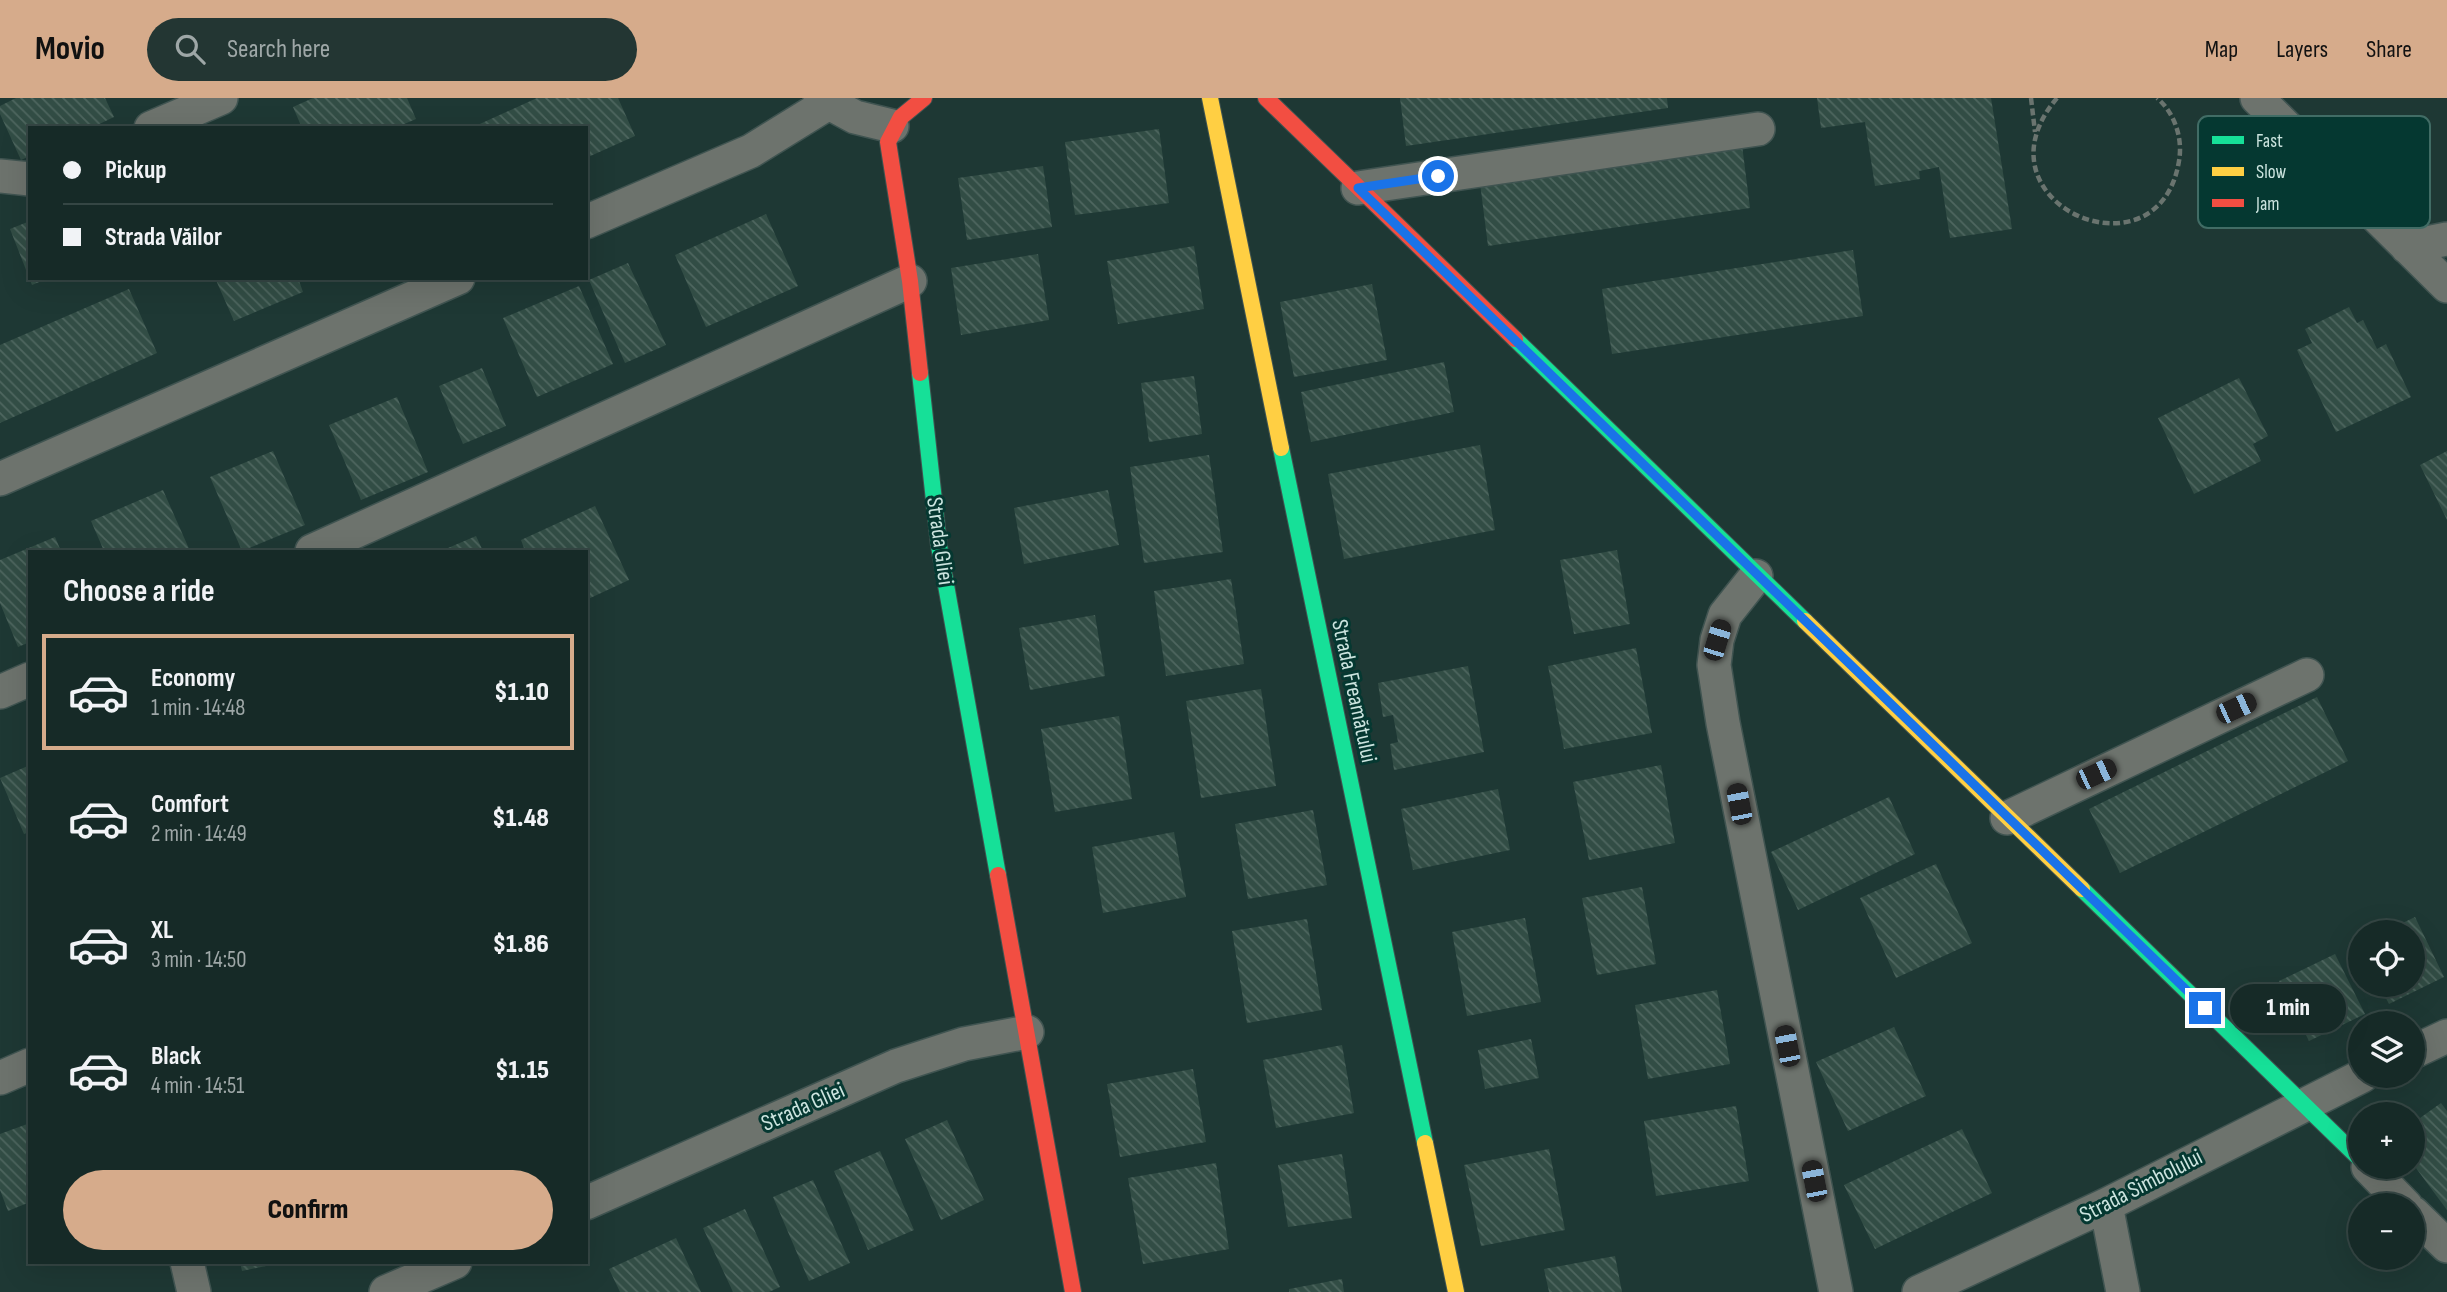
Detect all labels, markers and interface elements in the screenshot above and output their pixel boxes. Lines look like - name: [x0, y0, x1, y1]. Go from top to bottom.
- search box: [147, 18, 637, 81]
- text: Movio: [35, 29, 105, 69]
- icon: search: [171, 30, 209, 68]
- text: Search here: [227, 34, 330, 65]
- text: Map: [2205, 35, 2238, 64]
- text: Layers: [2276, 35, 2328, 64]
- text: Share: [2366, 35, 2412, 64]
- legend: [2198, 116, 2430, 228]
- text: Fast: [2256, 130, 2283, 153]
- text: Pickup: [105, 155, 167, 186]
- route start: [1422, 160, 1454, 192]
- text: Slow: [2256, 161, 2286, 184]
- text: Jam: [2255, 193, 2279, 216]
- text: Strada Văilor: [105, 222, 222, 253]
- street label: Strada Gliei: [920, 495, 960, 587]
- text: Choose a ride: [63, 572, 215, 611]
- street label: Strada Freamătului: [1325, 617, 1383, 765]
- car: [1701, 617, 1734, 663]
- icon: car: [67, 661, 130, 724]
- text: Economy: [151, 663, 235, 694]
- text: $1.10: [494, 677, 549, 708]
- car: [2213, 690, 2260, 726]
- text: 1 min · 14:48: [151, 694, 245, 722]
- car: [2073, 756, 2120, 792]
- car: [1725, 781, 1754, 827]
- icon: car: [67, 787, 130, 850]
- text: Comfort: [151, 789, 229, 820]
- text: $1.48: [492, 803, 549, 834]
- text: 2 min · 14:49: [151, 820, 247, 848]
- icon: car: [67, 913, 130, 976]
- text: XL: [151, 915, 173, 946]
- map controls: [2348, 920, 2425, 1270]
- button: locate: [2348, 920, 2425, 997]
- text: $1.86: [493, 929, 549, 960]
- text: 3 min · 14:50: [151, 946, 247, 974]
- callout: 1 min: [2230, 984, 2345, 1032]
- route end: [2189, 992, 2221, 1024]
- text: 1 min: [2266, 994, 2310, 1022]
- button: layers: [2348, 1011, 2425, 1088]
- car: [1773, 1023, 1802, 1069]
- icon: car: [67, 1039, 130, 1102]
- text: Black: [151, 1041, 201, 1072]
- text: $1.15: [495, 1055, 549, 1086]
- text: 4 min · 14:51: [151, 1072, 244, 1100]
- street label: Strada Gliei: [757, 1076, 849, 1138]
- button: +: [2348, 1102, 2425, 1179]
- street label: Strada Simbolului: [2075, 1143, 2207, 1229]
- car: [1800, 1158, 1829, 1204]
- button: Confirm: [63, 1170, 553, 1250]
- button: −: [2348, 1193, 2425, 1270]

